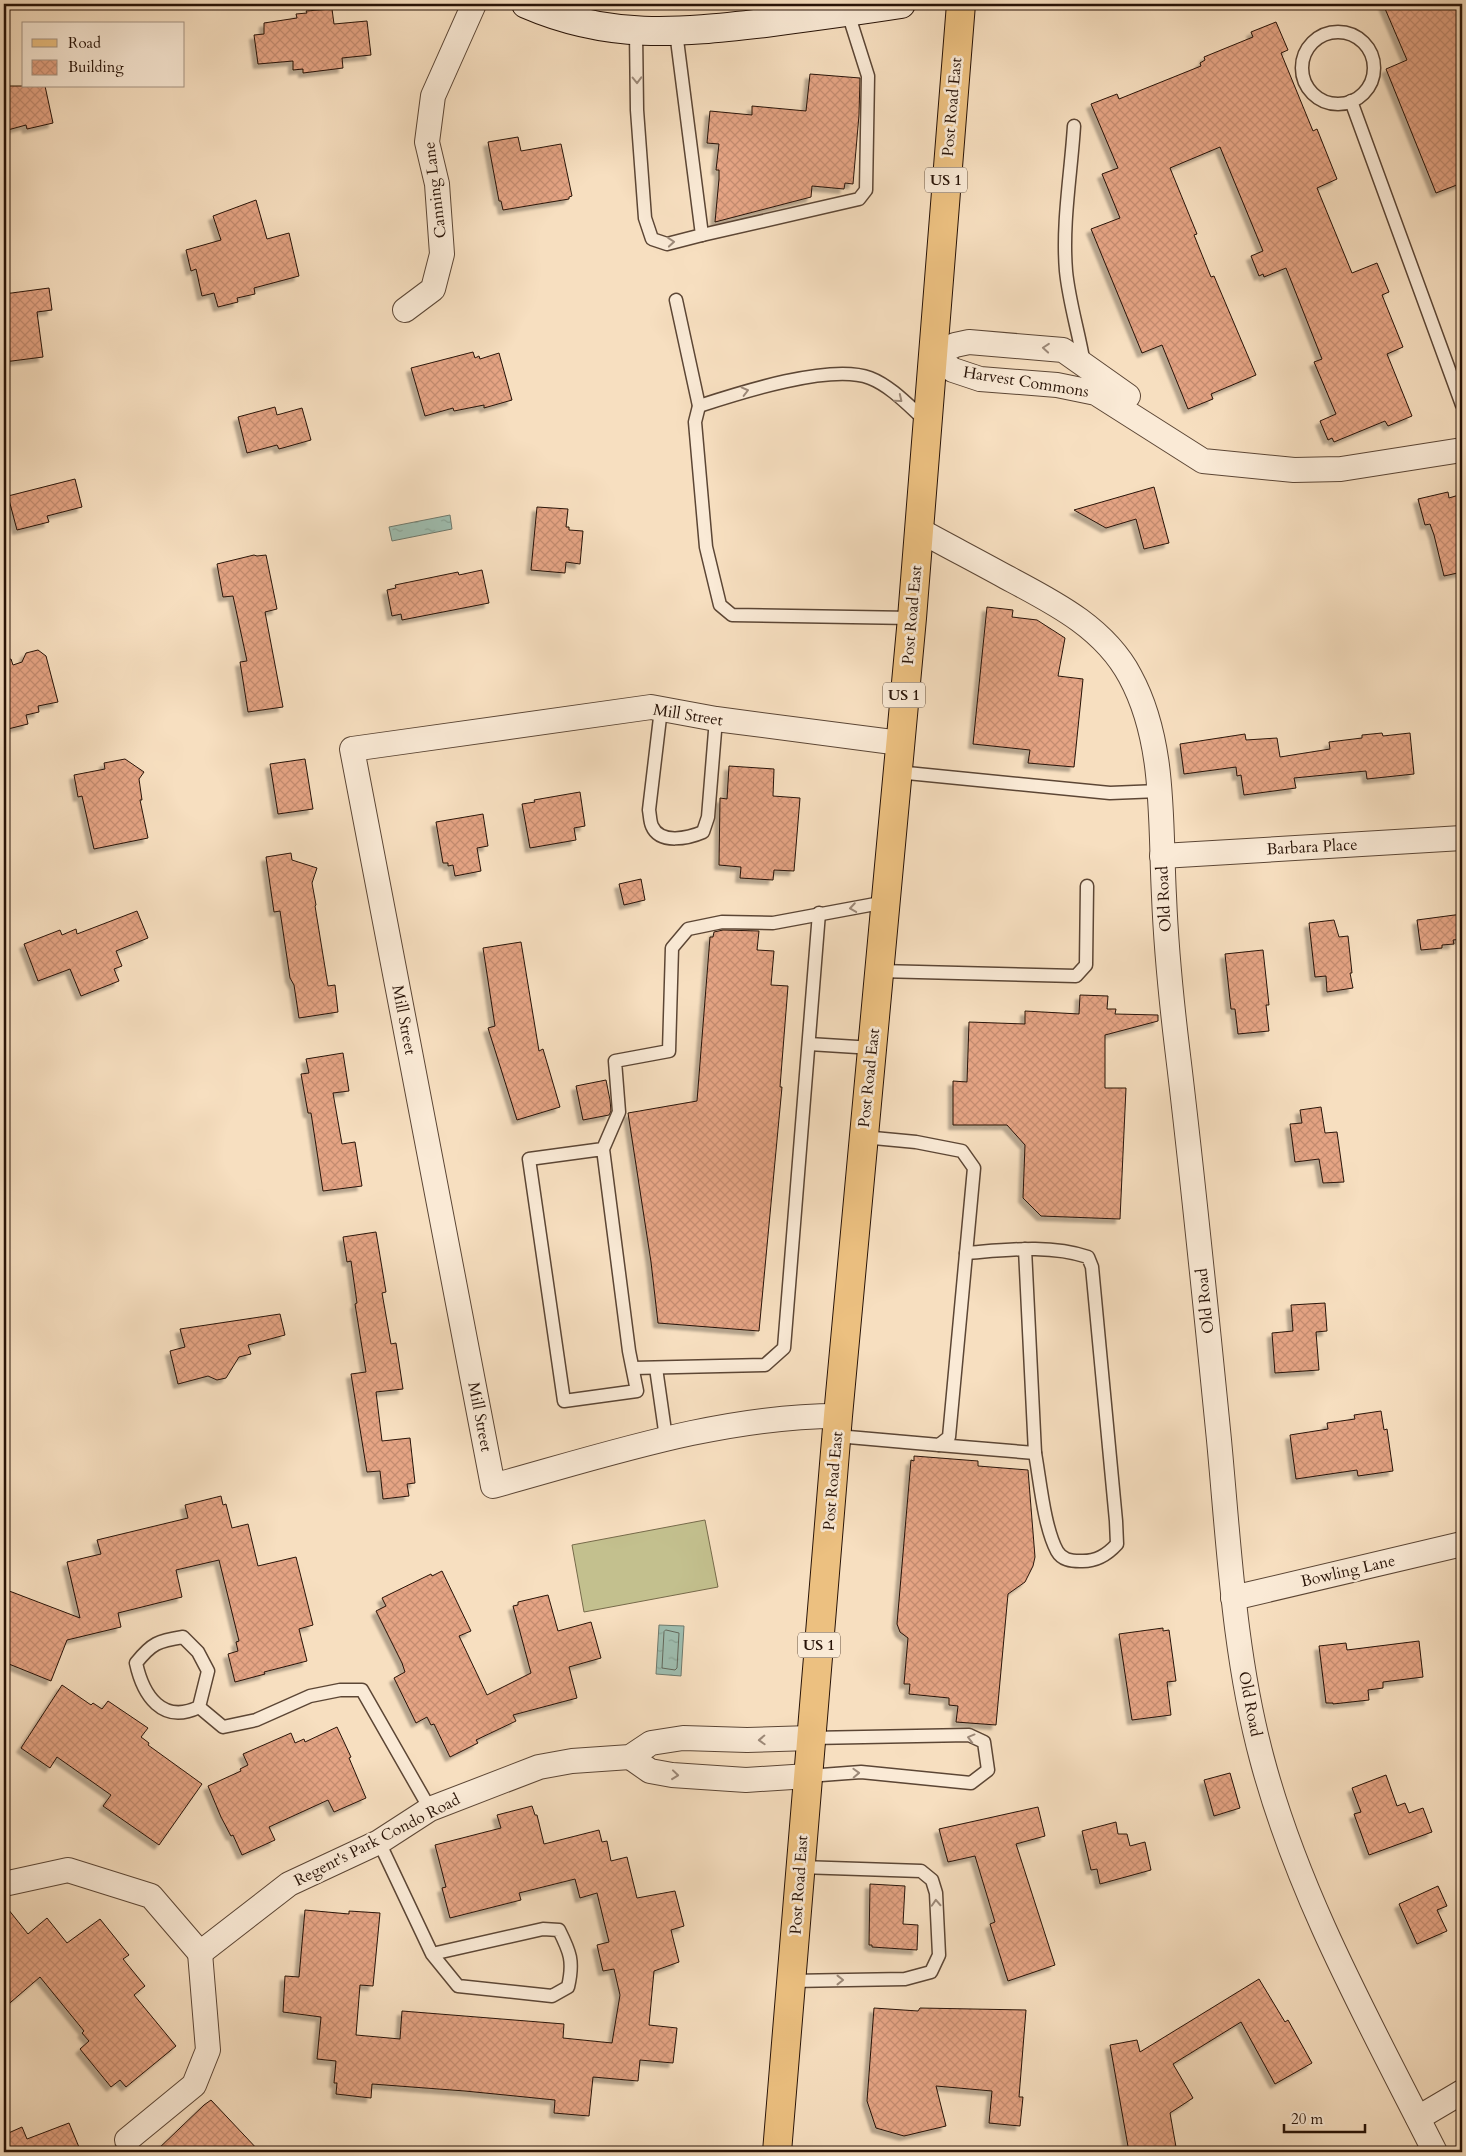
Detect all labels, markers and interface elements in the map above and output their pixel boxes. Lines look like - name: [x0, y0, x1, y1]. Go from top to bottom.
- legend: [22, 22, 185, 88]
- text: Road: [68, 33, 101, 53]
- street label: Post Road East: [937, 56, 967, 158]
- text: Building: [68, 57, 124, 77]
- one-way arrow: [632, 77, 642, 85]
- street label: Canning Lane: [418, 140, 452, 240]
- road number: US 1: [925, 168, 967, 192]
- one-way arrow: [668, 236, 676, 247]
- one-way arrow: [1042, 343, 1050, 354]
- street label: Harvest Commons: [961, 361, 1091, 403]
- one-way arrow: [741, 386, 750, 397]
- one-way arrow: [893, 393, 902, 401]
- street label: Post Road East: [897, 564, 927, 666]
- road number: US 1: [883, 682, 925, 708]
- street label: Mill Street: [651, 699, 725, 731]
- street label: Barbara Place: [1266, 834, 1358, 860]
- street label: Old Road: [1151, 865, 1177, 932]
- one-way arrow: [848, 902, 857, 912]
- street label: Mill Street: [386, 983, 422, 1057]
- street label: Post Road East: [853, 1027, 885, 1129]
- street label: Old Road: [1191, 1267, 1219, 1335]
- street label: Mill Street: [462, 1380, 498, 1454]
- street label: Post Road East: [818, 1430, 848, 1532]
- street label: Bowling Lane: [1299, 1549, 1397, 1593]
- road number: US 1: [798, 1632, 840, 1658]
- street label: Old Road: [1233, 1670, 1267, 1739]
- one-way arrow: [967, 1733, 975, 1743]
- one-way arrow: [758, 1734, 766, 1745]
- one-way arrow: [853, 1767, 861, 1778]
- one-way arrow: [671, 1769, 679, 1780]
- street label: Regent's Park Condo Road: [290, 1788, 464, 1891]
- street label: Post Road East: [785, 1835, 813, 1935]
- one-way arrow: [931, 1899, 942, 1907]
- one-way arrow: [836, 1975, 844, 1985]
- scale bar: [1284, 2101, 1365, 2133]
- text: 20 m: [1291, 2109, 1323, 2129]

